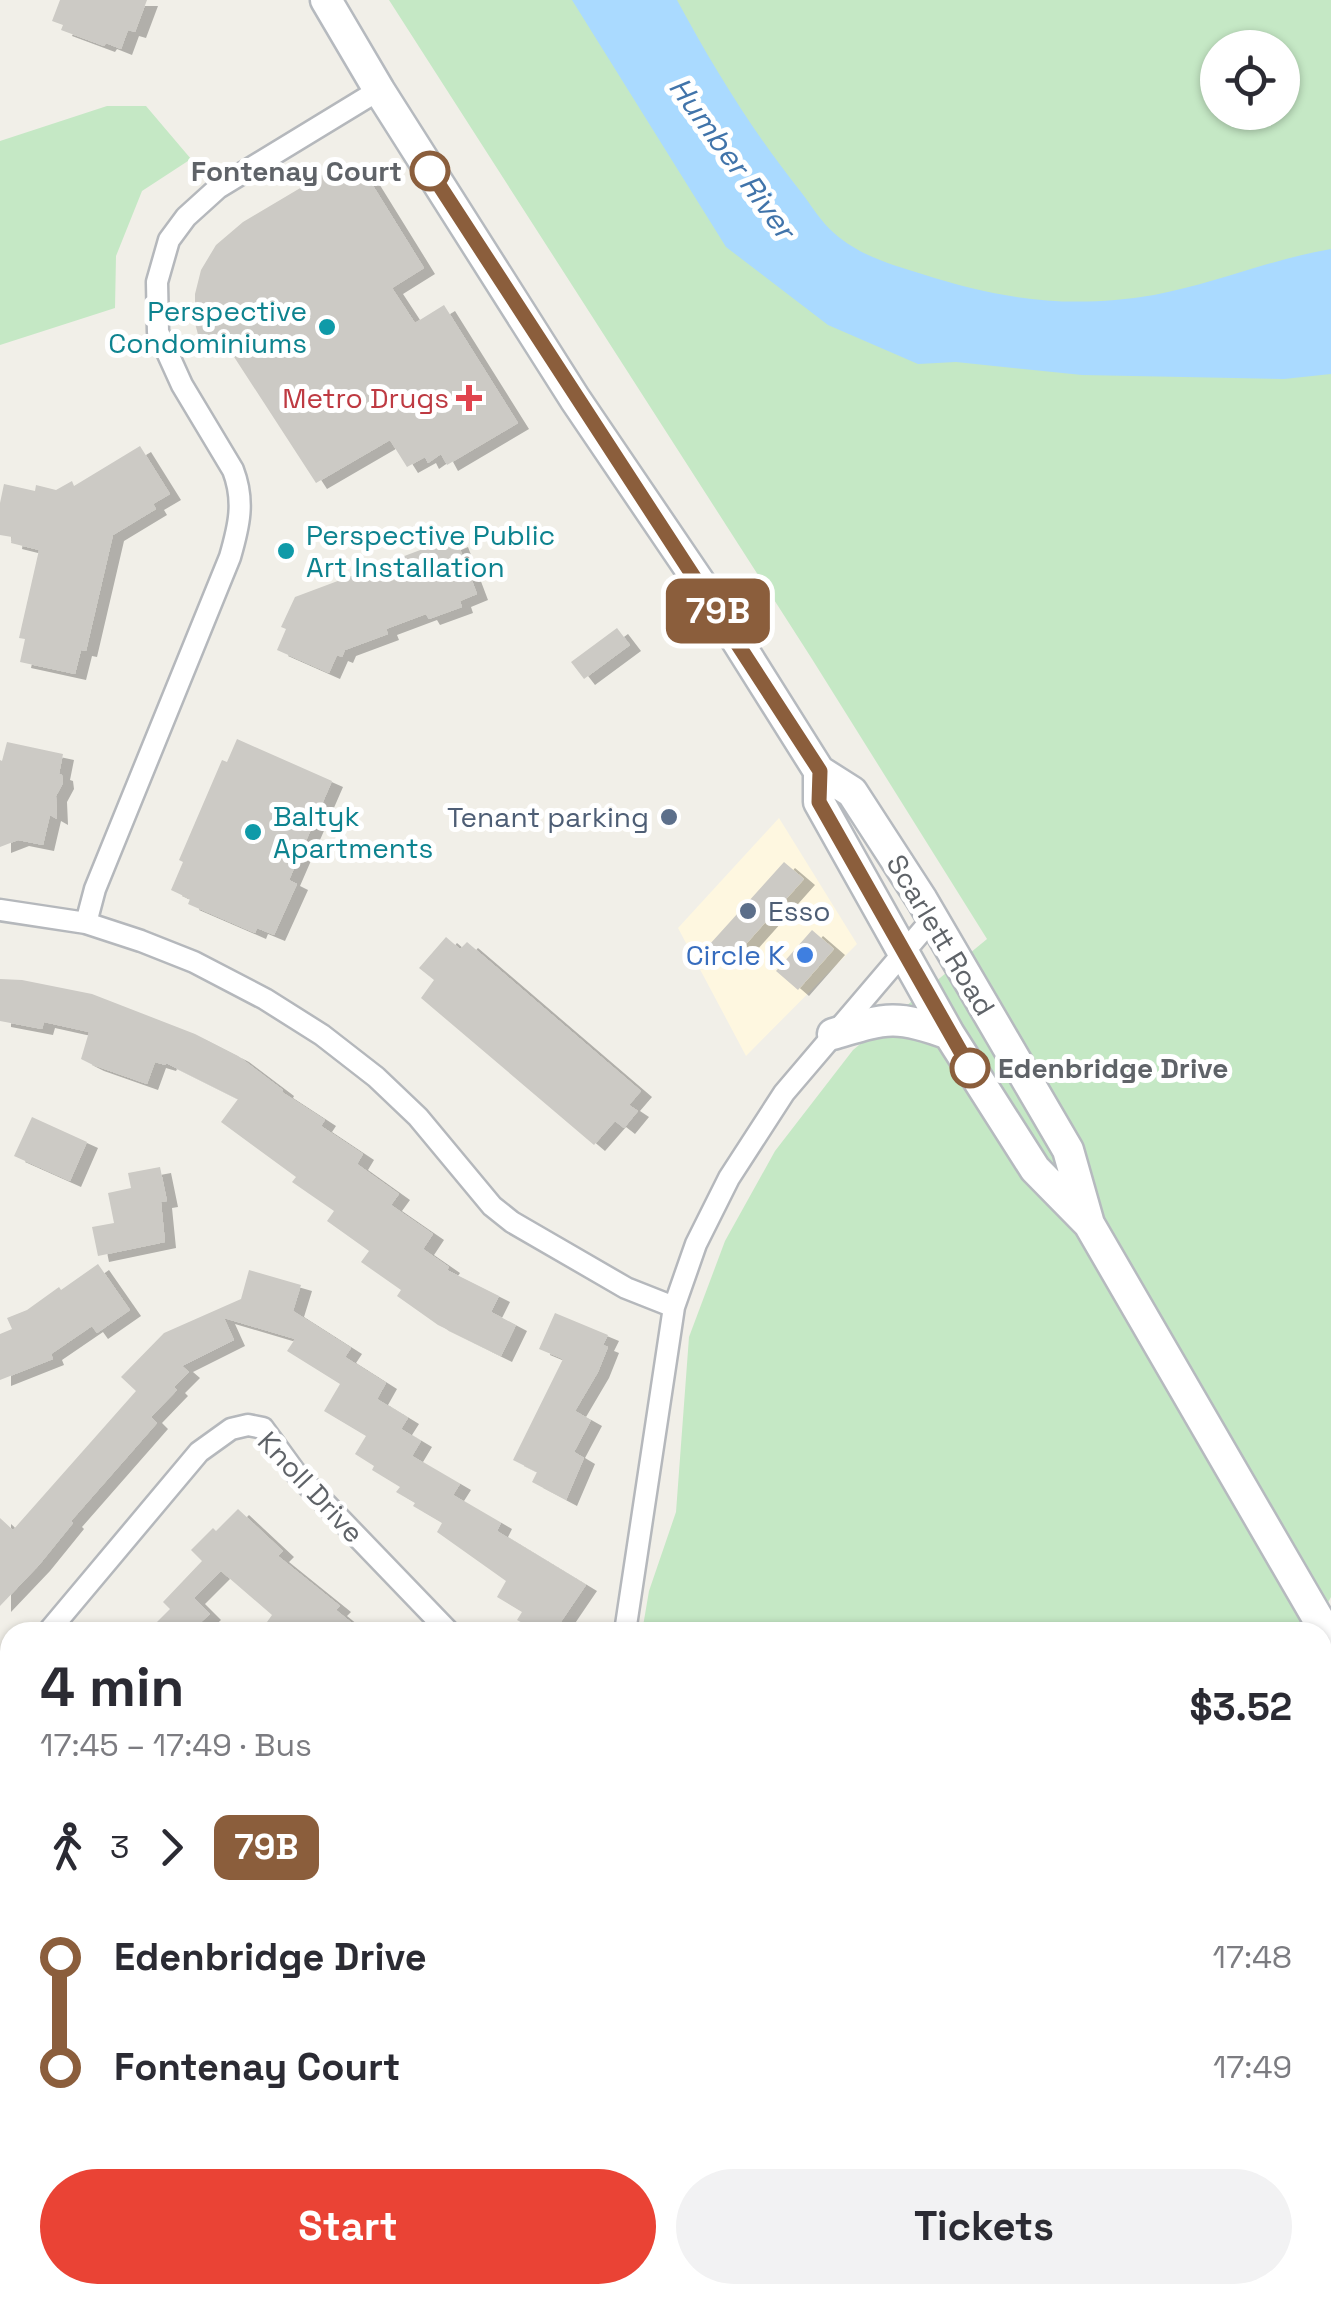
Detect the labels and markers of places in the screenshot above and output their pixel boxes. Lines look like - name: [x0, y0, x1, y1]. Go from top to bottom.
- marker: Fontenay Court: [411, 152, 449, 190]
- place label: Fontenay Court: [191, 153, 402, 189]
- place label: Perspective Condominiums: [108, 293, 307, 361]
- marker: Perspective Condominiums: [316, 316, 338, 338]
- place label: Metro Drugs: [282, 380, 449, 416]
- marker: Metro Drugs: [458, 387, 480, 409]
- place label: Perspective Public Art Installation: [306, 517, 555, 585]
- marker: Perspective Public Art Installation: [275, 540, 297, 562]
- place label: Baltyk Apartments: [273, 798, 433, 866]
- place label: Tenant parking: [447, 799, 649, 835]
- marker: Tenant parking: [658, 806, 680, 828]
- marker: Baltyk Apartments: [242, 821, 264, 843]
- place label: Esso: [768, 893, 831, 929]
- marker: Esso: [737, 900, 759, 922]
- place label: Circle K: [686, 937, 785, 973]
- marker: Circle K: [794, 944, 816, 966]
- marker: Edenbridge Drive: [951, 1049, 989, 1087]
- place label: Edenbridge Drive: [998, 1050, 1228, 1086]

